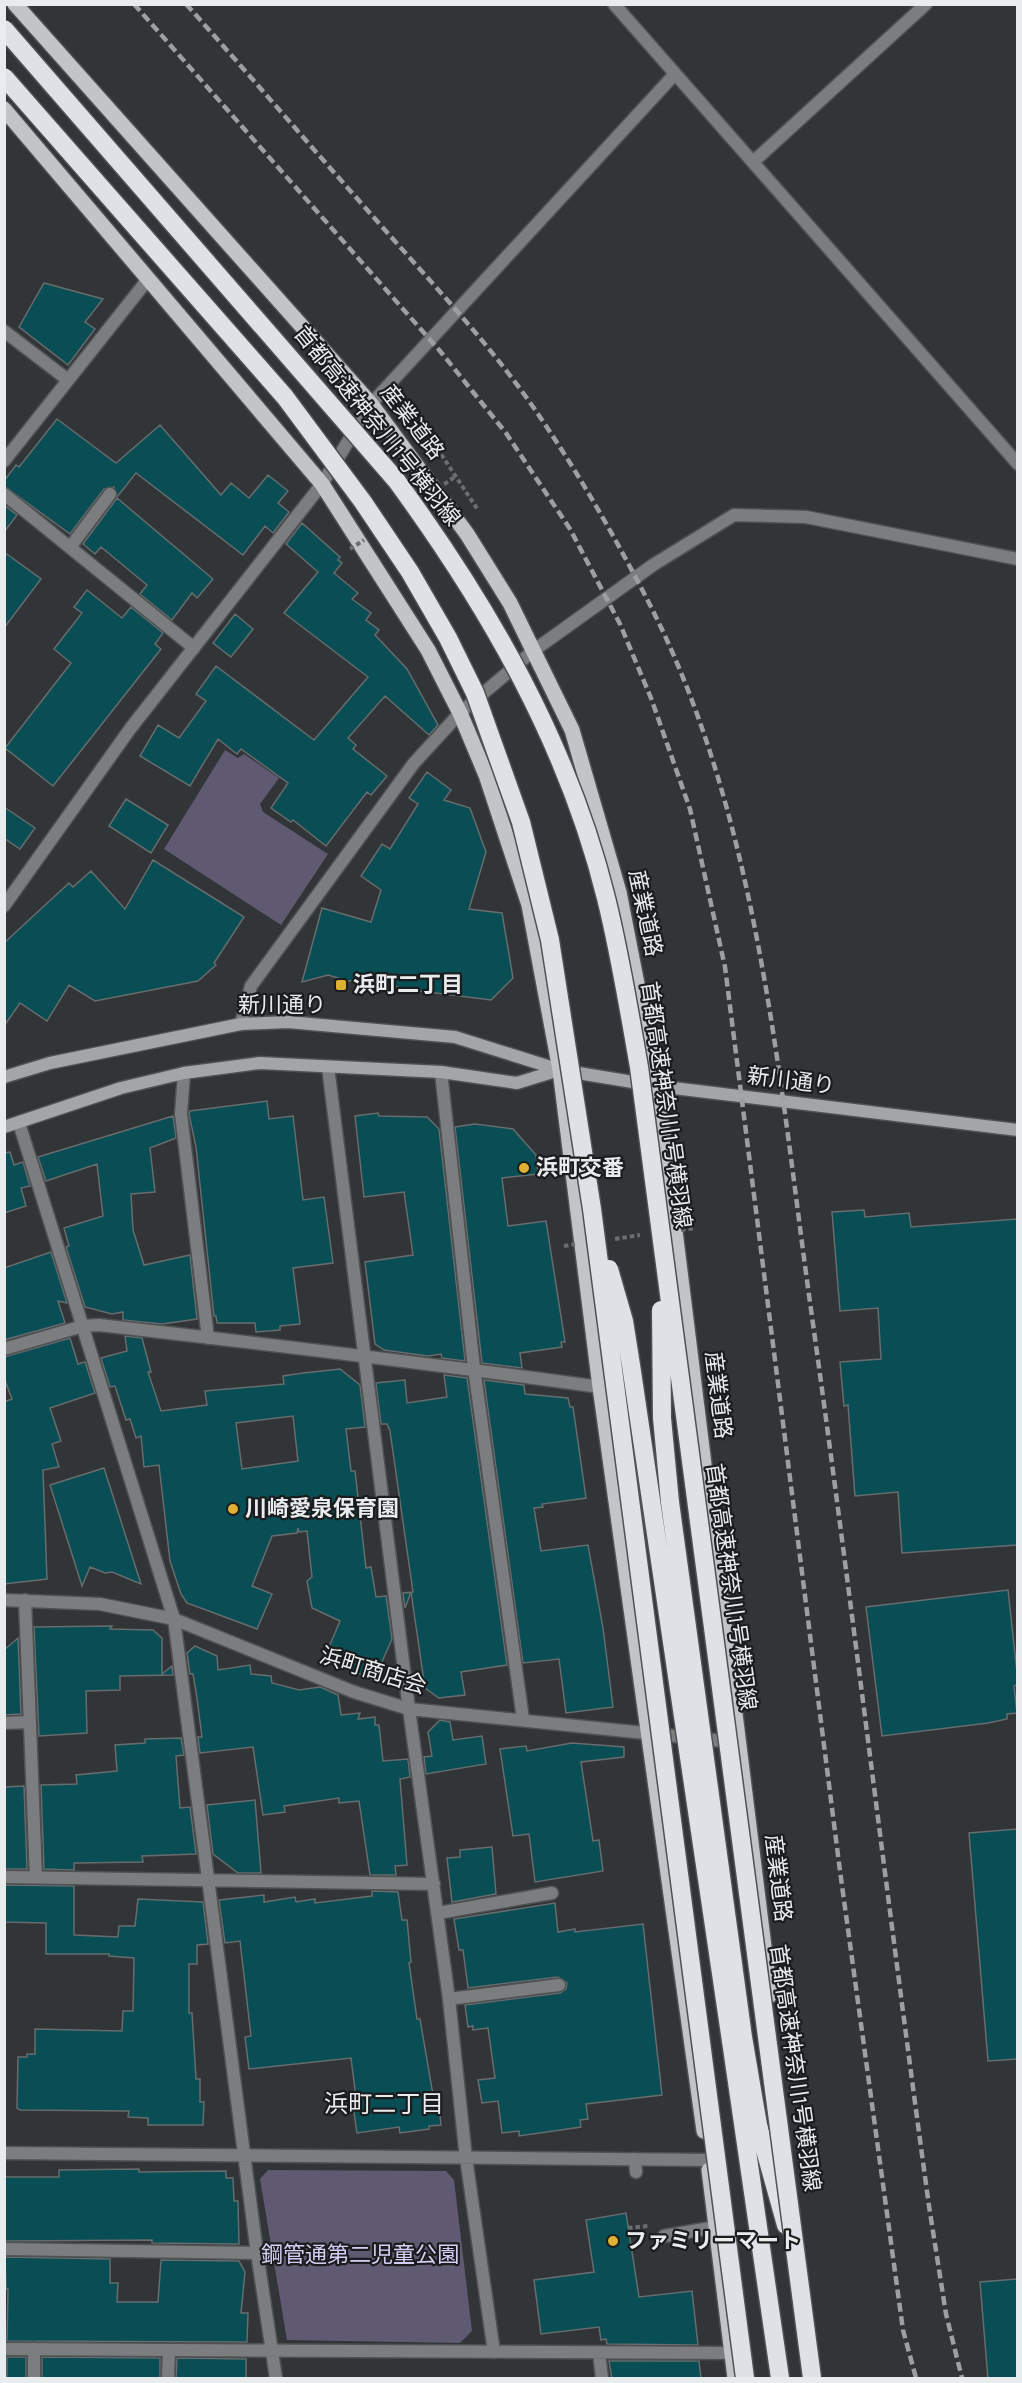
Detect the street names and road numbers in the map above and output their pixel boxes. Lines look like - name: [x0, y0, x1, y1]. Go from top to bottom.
- street label: 首都高速神奈川1号横羽線: [288, 321, 466, 531]
- street label: 産業道路: [375, 379, 449, 465]
- street label: 産業道路: [623, 867, 667, 959]
- street label: 首都高速神奈川1号横羽線: [636, 980, 696, 1230]
- street label: 新川通り: [238, 992, 326, 1018]
- street label: 新川通り: [746, 1063, 836, 1099]
- street label: 産業道路: [700, 1350, 736, 1440]
- street label: 首都高速神奈川1号横羽線: [701, 1462, 761, 1712]
- street label: 浜町商店会: [317, 1642, 429, 1700]
- street label: 産業道路: [760, 1833, 796, 1923]
- street label: 首都高速神奈川1号横羽線: [765, 1943, 825, 2193]

